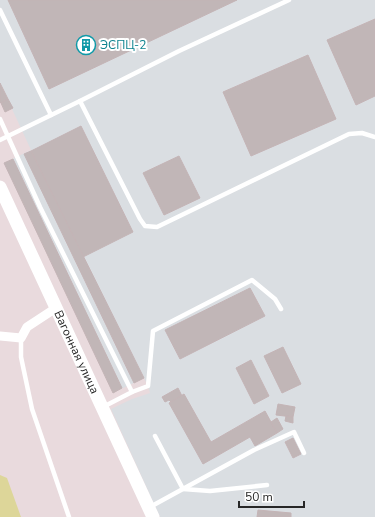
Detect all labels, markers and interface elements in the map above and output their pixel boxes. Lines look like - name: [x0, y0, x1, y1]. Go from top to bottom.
- building icon: ЭСПЦ-2: [75, 34, 97, 56]
- place label: ЭСПЦ-2: [100, 37, 146, 53]
- street label: Вагонная улица: [50, 308, 103, 396]
- scale bar: [239, 483, 304, 509]
- text: 50 m: [245, 489, 273, 505]

